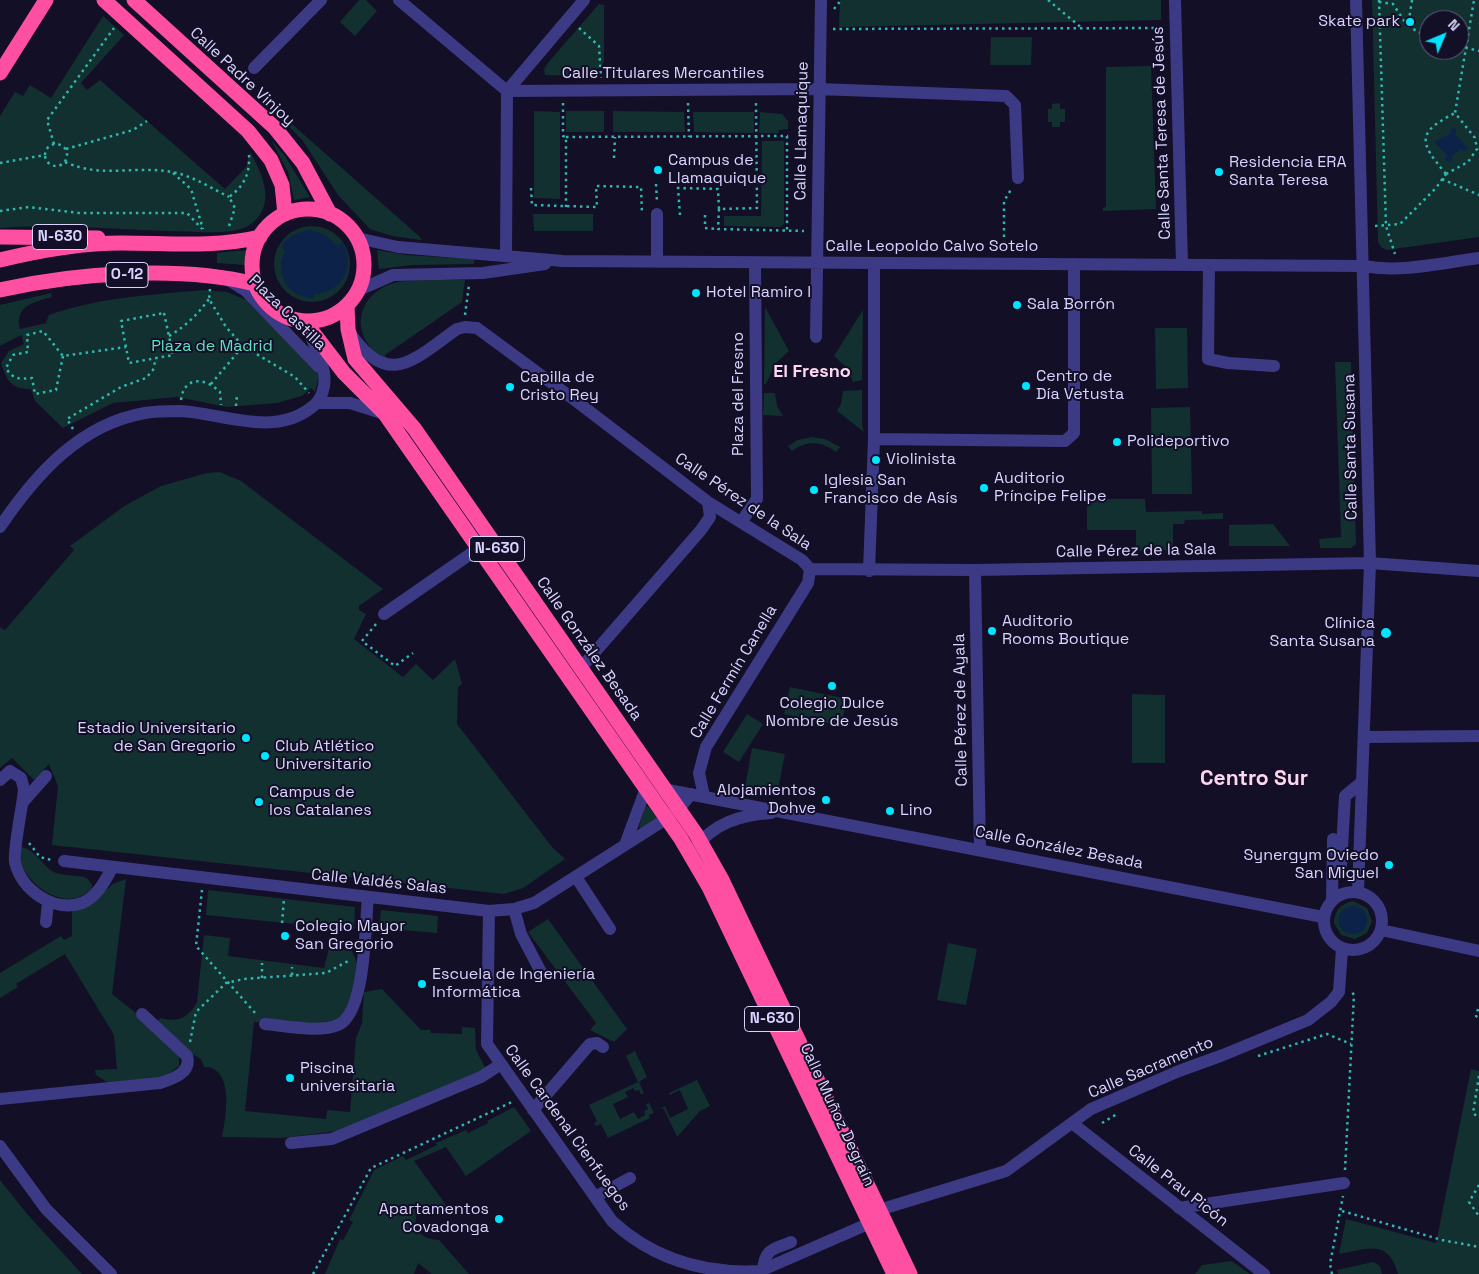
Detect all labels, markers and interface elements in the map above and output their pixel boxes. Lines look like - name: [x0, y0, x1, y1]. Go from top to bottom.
- north arrow: [1419, 10, 1469, 60]
- place label: Skate park: [1318, 12, 1400, 32]
- text: N: [1444, 15, 1464, 35]
- marker: Skate park: [1404, 16, 1416, 28]
- street label: Calle Padre Vinjoy: [186, 24, 298, 130]
- street label: Calle Santa Teresa de Jesús: [1149, 26, 1175, 240]
- street label: Calle Llamaquique: [791, 61, 813, 201]
- street label: Calle Titulares Mercantiles: [562, 64, 764, 84]
- place label: Campus de Llamaquique: [668, 151, 766, 189]
- place label: Residencia ERA Santa Teresa: [1229, 153, 1346, 191]
- marker: Campus de Llamaquique: [652, 164, 664, 176]
- marker: Residencia ERA Santa Teresa: [1213, 166, 1225, 178]
- road number: N-630: [32, 224, 88, 250]
- street label: Calle Leopoldo Calvo Sotelo: [826, 237, 1038, 257]
- road number: O-12: [106, 262, 148, 288]
- street label: Plaza Castilla: [244, 271, 330, 355]
- place label: Hotel Ramiro I: [706, 283, 811, 303]
- marker: Hotel Ramiro I: [690, 287, 702, 299]
- place label: Sala Borrón: [1027, 295, 1115, 315]
- marker: Sala Borrón: [1011, 299, 1023, 311]
- street label: Plaza del Fresno: [729, 332, 749, 456]
- park label: Plaza de Madrid: [151, 337, 273, 357]
- district label: El Fresno: [773, 361, 851, 383]
- place label: Centro de Día Vetusta: [1036, 367, 1124, 405]
- place label: Capilla de Cristo Rey: [520, 368, 599, 406]
- street label: Calle Santa Susana: [1340, 374, 1362, 520]
- marker: Centro de Día Vetusta: [1020, 380, 1032, 392]
- marker: Capilla de Cristo Rey: [504, 381, 516, 393]
- place label: Polideportivo: [1127, 432, 1230, 452]
- marker: Polideportivo: [1111, 436, 1123, 448]
- street label: Calle Pérez de la Sala: [671, 449, 815, 555]
- place label: Violinista: [886, 450, 956, 470]
- marker: Violinista: [870, 454, 882, 466]
- place label: Auditorio Príncipe Felipe: [994, 469, 1106, 507]
- place label: Iglesia San Francisco de Asís: [824, 471, 958, 509]
- marker: Auditorio Príncipe Felipe: [978, 482, 990, 494]
- marker: Iglesia San Francisco de Asís: [808, 484, 820, 496]
- road number: N-630: [470, 536, 524, 562]
- street label: Calle Pérez de la Sala: [1056, 540, 1216, 562]
- street label: Calle González Besada: [532, 573, 646, 725]
- street label: Calle Fermín Canella: [687, 602, 781, 742]
- place label: Auditorio Rooms Boutique: [1002, 612, 1129, 650]
- place label: Clínica Santa Susana: [1270, 614, 1375, 652]
- marker: Auditorio Rooms Boutique: [986, 625, 998, 637]
- marker: Clínica Santa Susana: [1379, 626, 1393, 640]
- street label: Calle Pérez de Ayala: [950, 633, 972, 787]
- marker: Colegio Dulce Nombre de Jesús: [826, 680, 838, 692]
- place label: Colegio Dulce Nombre de Jesús: [766, 694, 898, 732]
- place label: Estadio Universitario de San Gregorio: [77, 719, 236, 757]
- marker: Estadio Universitario de San Gregorio: [240, 732, 252, 744]
- place label: Club Atlético Universitario: [275, 737, 374, 775]
- marker: Club Atlético Universitario: [259, 750, 271, 762]
- district label: Centro Sur: [1200, 766, 1308, 792]
- place label: Alojamientos Dohve: [717, 781, 816, 819]
- place label: Campus de los Catalanes: [269, 783, 372, 821]
- marker: Alojamientos Dohve: [820, 794, 832, 806]
- marker: Campus de los Catalanes: [253, 796, 265, 808]
- place label: Lino: [900, 801, 932, 821]
- marker: Lino: [884, 805, 896, 817]
- street label: Calle González Besada: [973, 822, 1145, 874]
- place label: Synergym Oviedo San Miguel: [1244, 846, 1379, 884]
- marker: Synergym Oviedo San Miguel: [1383, 859, 1395, 871]
- street label: Calle Valdés Salas: [310, 865, 448, 899]
- place label: Colegio Mayor San Gregorio: [295, 917, 405, 955]
- marker: Colegio Mayor San Gregorio: [279, 930, 291, 942]
- place label: Escuela de Ingeniería Informática: [432, 965, 595, 1003]
- marker: Escuela de Ingeniería Informática: [416, 978, 428, 990]
- road number: N-630: [744, 1006, 800, 1032]
- street label: Calle Sacramento: [1086, 1033, 1216, 1103]
- street label: Calle Cardenal Cienfuegos: [500, 1041, 634, 1215]
- street label: Calle Muñoz Degraín: [795, 1041, 879, 1189]
- place label: Piscina universitaria: [300, 1059, 395, 1097]
- marker: Piscina universitaria: [284, 1072, 296, 1084]
- street label: Calle Prau Picón: [1124, 1141, 1232, 1231]
- place label: Apartamentos Covadonga: [379, 1200, 489, 1238]
- marker: Apartamentos Covadonga: [493, 1213, 505, 1225]

